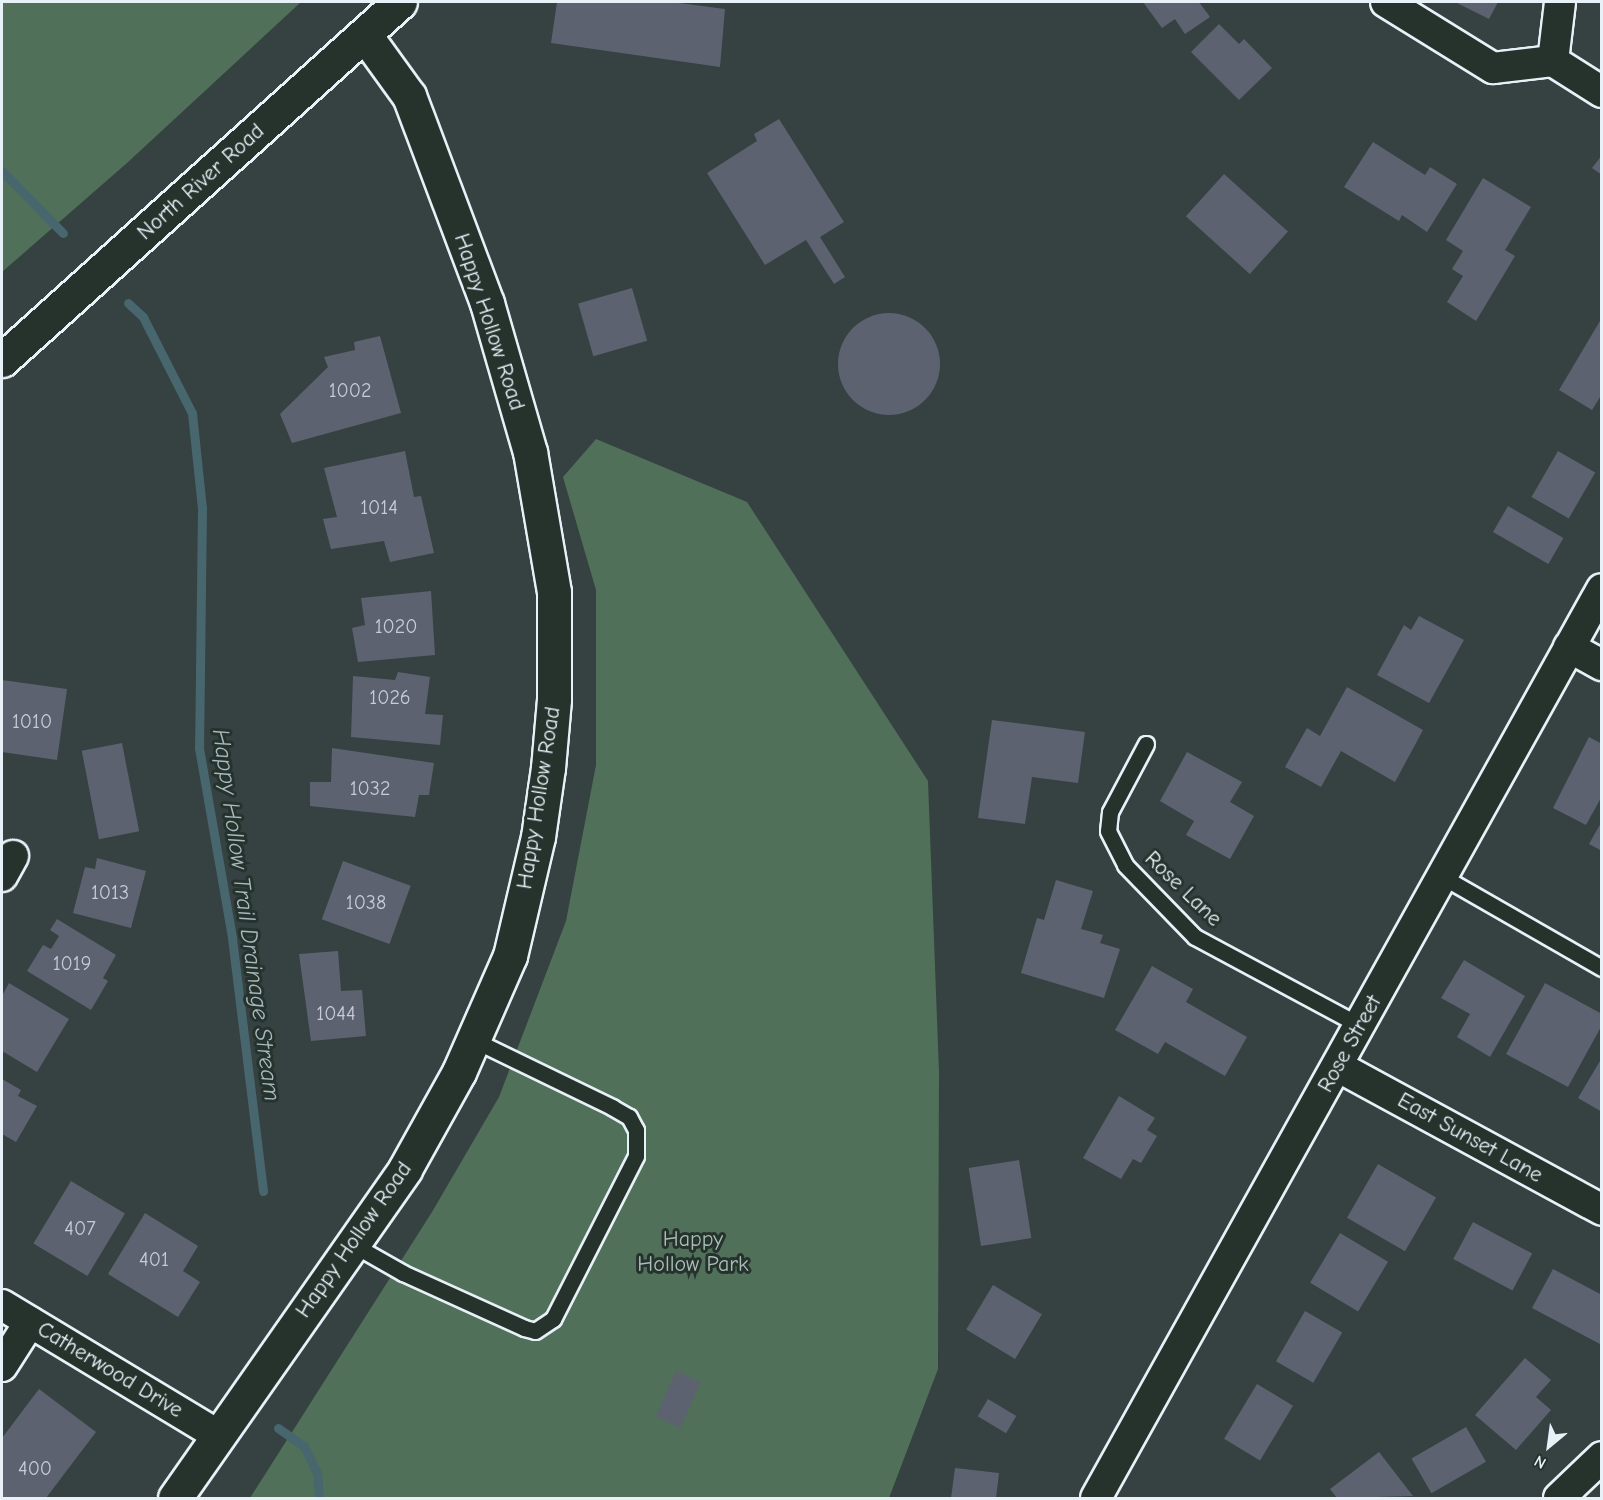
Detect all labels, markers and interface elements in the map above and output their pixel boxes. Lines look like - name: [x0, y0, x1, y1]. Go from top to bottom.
- street label: North River Road: [132, 118, 270, 246]
- street label: Happy Hollow Road: [448, 230, 530, 414]
- house number: 1002: [329, 378, 371, 402]
- house number: 1014: [360, 495, 398, 519]
- house number: 1020: [375, 614, 417, 638]
- house number: 1026: [369, 685, 411, 709]
- street label: Happy Hollow Road: [512, 705, 566, 891]
- house number: 1010: [12, 709, 52, 733]
- water label: Happy Hollow Trail Drainage Stream: [206, 727, 286, 1103]
- house number: 1032: [350, 776, 390, 800]
- street label: Rose Lane: [1139, 846, 1227, 932]
- house number: 1013: [91, 880, 129, 904]
- house number: 1038: [346, 890, 386, 914]
- house number: 1019: [53, 951, 91, 975]
- street label: Rose Street: [1313, 991, 1387, 1097]
- house number: 1044: [316, 1001, 356, 1025]
- street label: East Sunset Lane: [1393, 1087, 1547, 1189]
- street label: Happy Hollow Road: [290, 1157, 418, 1323]
- house number: 407: [64, 1216, 96, 1240]
- park label: Happy Hollow Park: [637, 1226, 749, 1278]
- house number: 401: [139, 1247, 169, 1271]
- street label: Catherwood Drive: [32, 1316, 188, 1424]
- north arrow: [1519, 1416, 1579, 1476]
- text: N: [1531, 1451, 1549, 1472]
- house number: 400: [18, 1456, 52, 1480]

